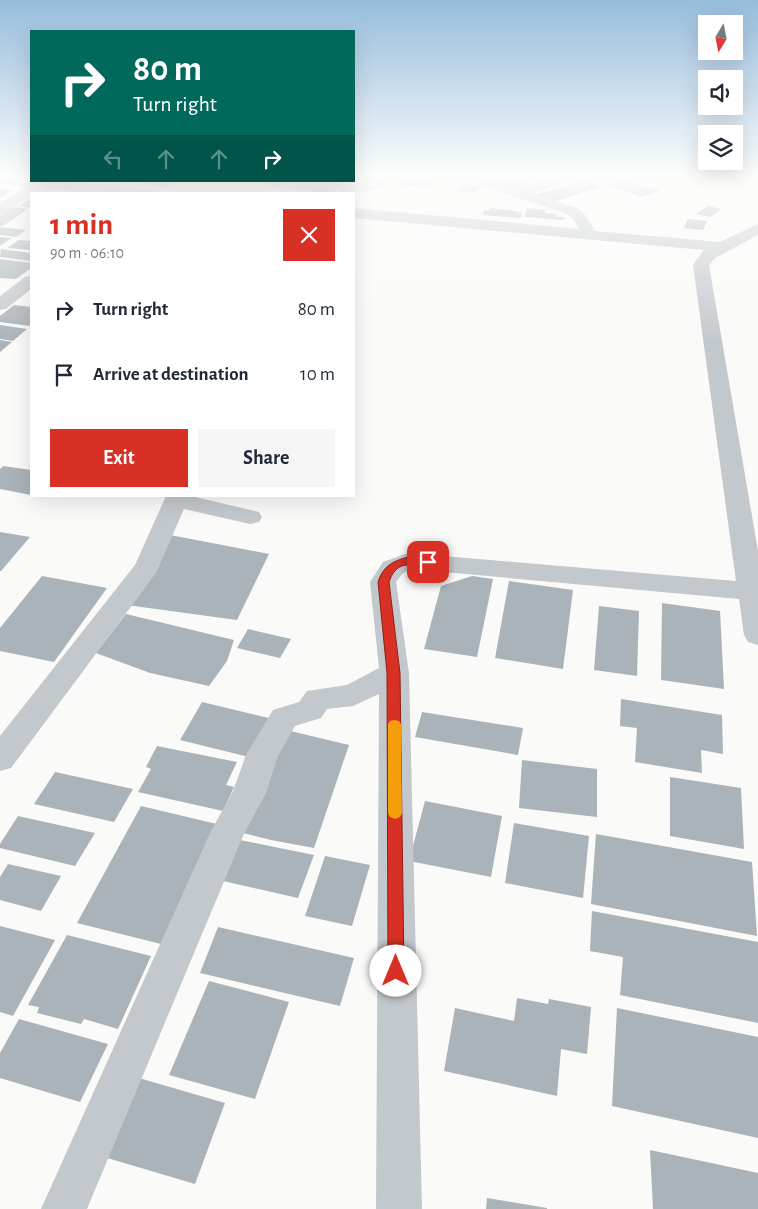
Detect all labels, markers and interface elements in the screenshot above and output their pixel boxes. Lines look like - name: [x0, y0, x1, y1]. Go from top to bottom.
- north arrow: [698, 15, 742, 60]
- map controls: [698, 15, 743, 170]
- icon: right: [50, 50, 115, 115]
- text: 80 m: [133, 52, 202, 87]
- button: sound: [698, 70, 743, 115]
- text: Turn right: [133, 93, 217, 115]
- button: layers: [698, 125, 743, 170]
- icon: left: [99, 145, 127, 173]
- icon: ahead: [152, 145, 180, 173]
- icon: ahead: [205, 145, 233, 173]
- icon: right: [258, 145, 286, 173]
- button: close: [283, 209, 335, 261]
- text: 1 min: [50, 210, 113, 240]
- text: 90 m · 06:10: [50, 245, 124, 261]
- icon: right: [50, 296, 78, 324]
- text: Turn right: [93, 300, 168, 319]
- text: 80 m: [298, 300, 335, 319]
- icon: arrive: [50, 361, 78, 389]
- text: Arrive at destination: [93, 365, 249, 384]
- text: 10 m: [300, 365, 335, 384]
- button: Exit: [50, 429, 188, 487]
- button: Share: [198, 429, 335, 487]
- pin: [407, 541, 449, 583]
- icon: arrive: [414, 548, 442, 576]
- position arrow: [369, 944, 421, 996]

